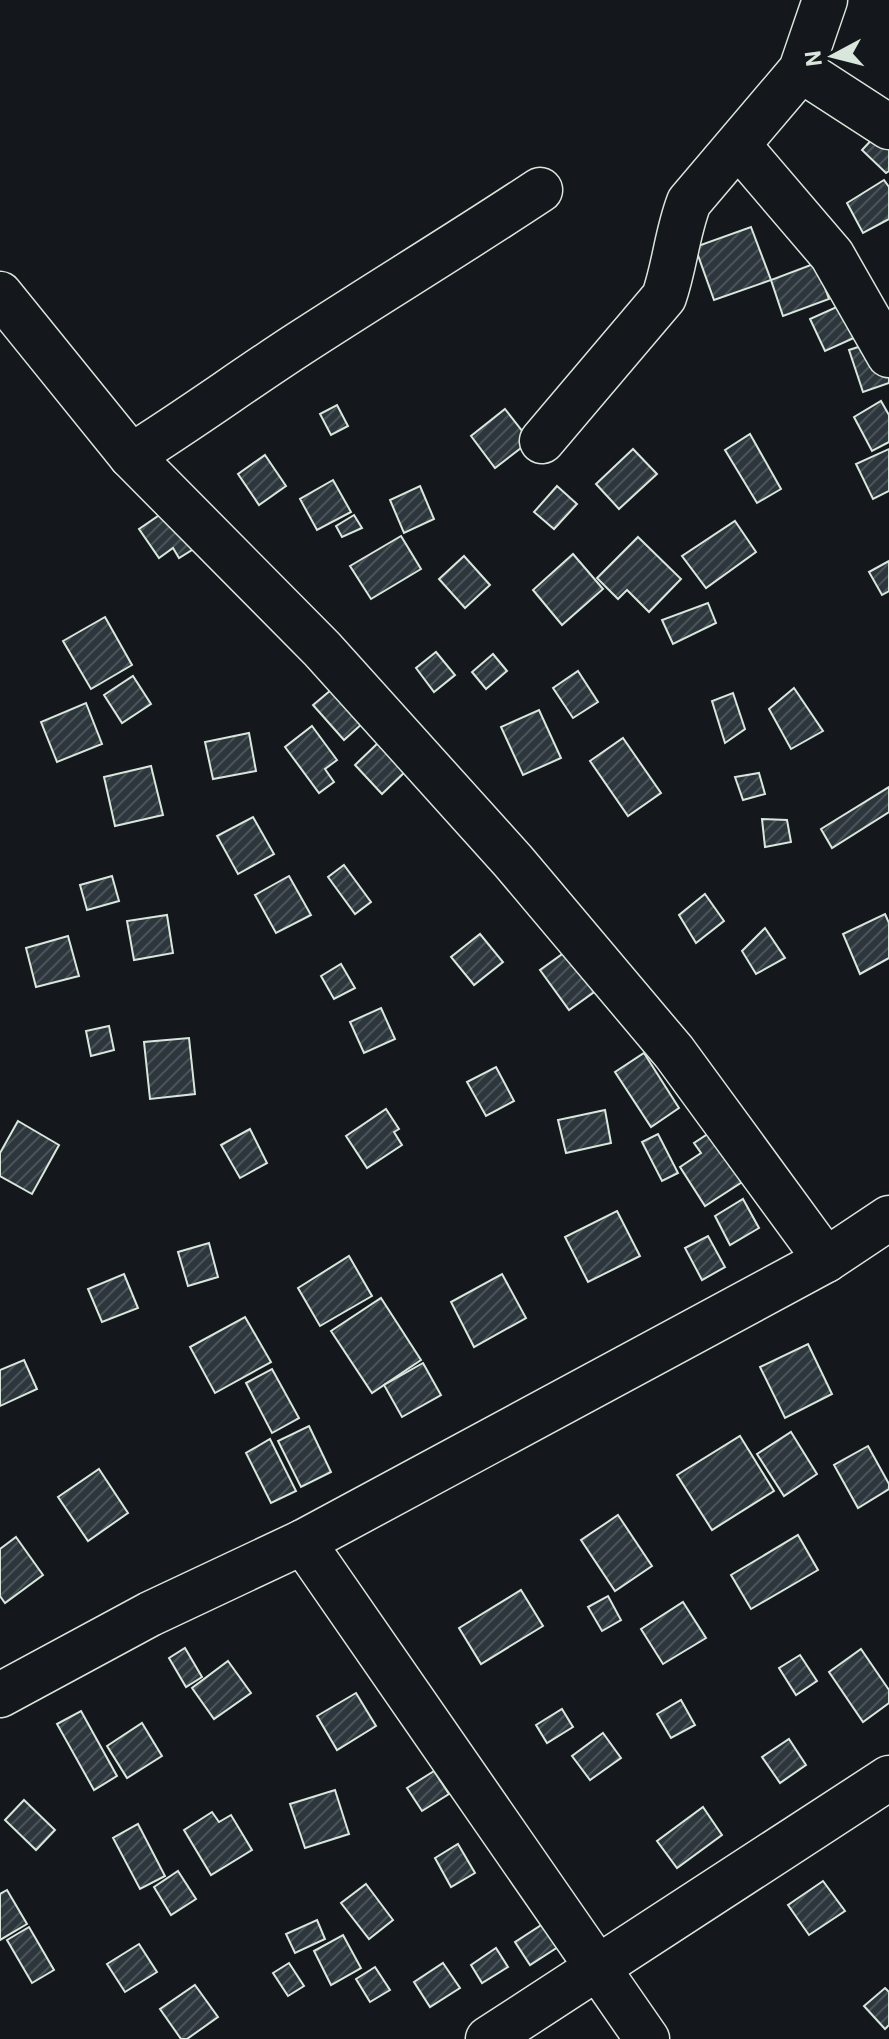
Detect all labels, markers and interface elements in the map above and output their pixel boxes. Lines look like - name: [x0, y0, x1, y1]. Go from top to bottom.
- north arrow: [793, 16, 873, 96]
- text: N: [800, 49, 827, 68]

